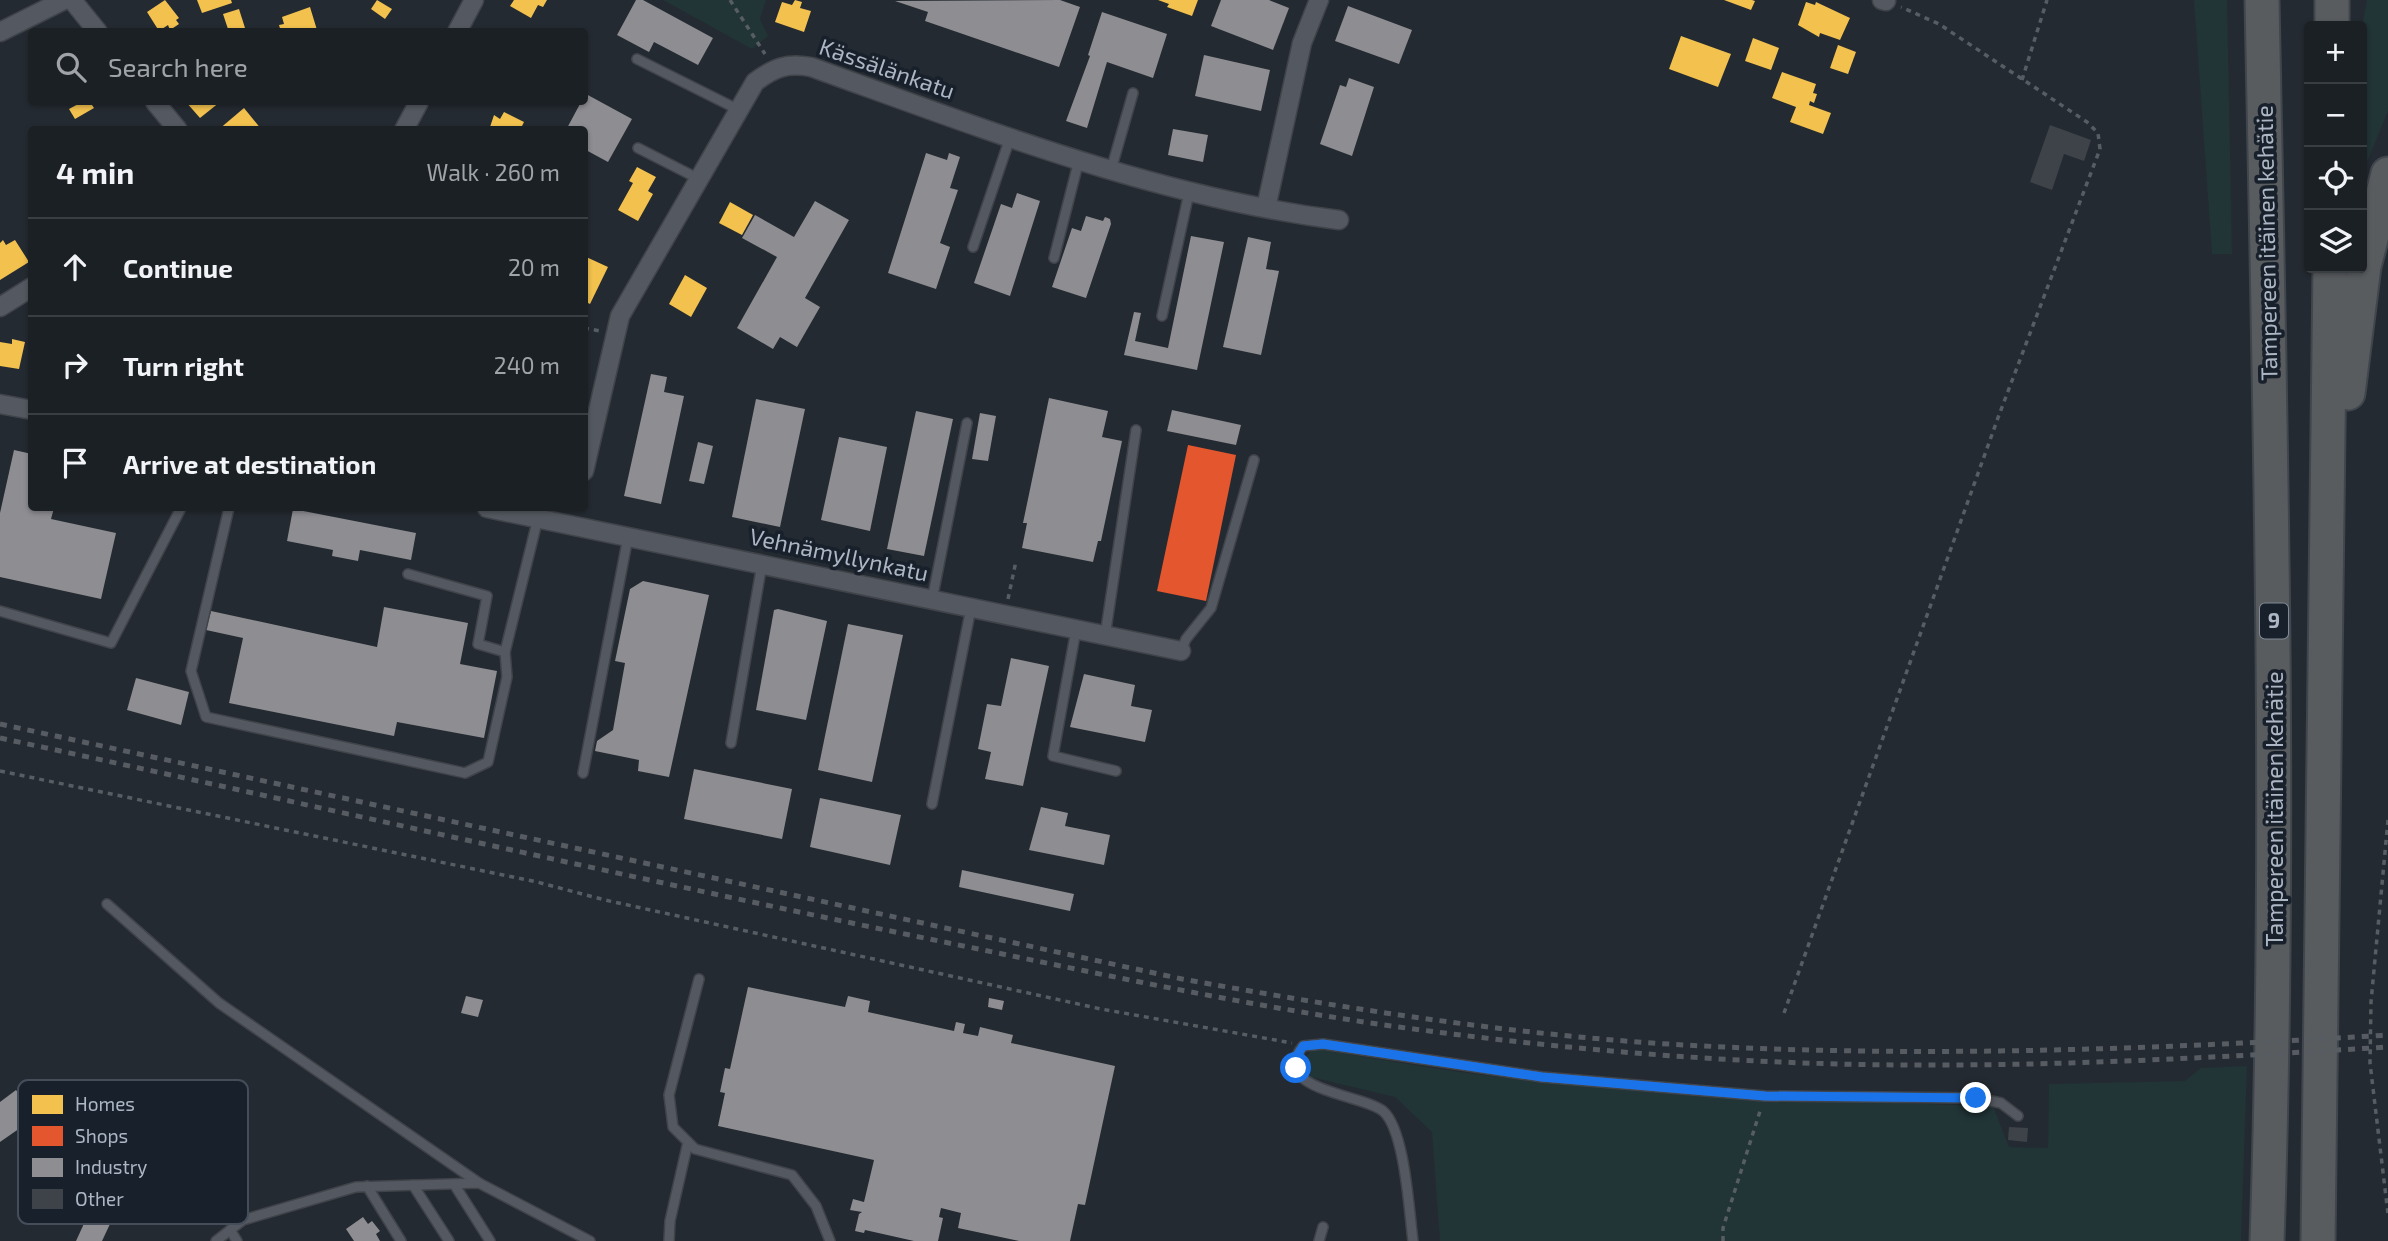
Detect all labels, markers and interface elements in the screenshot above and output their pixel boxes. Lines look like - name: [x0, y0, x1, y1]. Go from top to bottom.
- map controls: [2304, 21, 2367, 273]
- button: +: [2304, 21, 2367, 84]
- search box: [28, 28, 588, 105]
- street label: Kässälänkatu: [816, 32, 959, 104]
- icon: search: [52, 48, 90, 86]
- text: Search here: [108, 51, 248, 82]
- button: −: [2304, 84, 2367, 147]
- street label: Tampereen itäinen kehätie: [2250, 105, 2282, 381]
- button: locate: [2304, 147, 2367, 210]
- text: 4 min: [56, 154, 134, 190]
- text: Walk · 260 m: [427, 158, 560, 186]
- button: layers: [2304, 210, 2367, 273]
- icon: ahead: [56, 248, 94, 286]
- text: Continue: [123, 252, 233, 283]
- text: 20 m: [508, 253, 560, 281]
- icon: right: [56, 346, 94, 384]
- text: Turn right: [123, 350, 244, 381]
- text: 240 m: [494, 351, 560, 379]
- icon: arrive: [56, 444, 94, 482]
- text: Arrive at destination: [123, 448, 376, 479]
- street label: Vehnämyllynkatu: [747, 521, 931, 587]
- road number: 9: [2260, 604, 2288, 638]
- street label: Tampereen itäinen kehätie: [2260, 671, 2288, 947]
- route start: [1280, 1052, 1311, 1083]
- legend: [18, 1080, 248, 1224]
- route end: [1960, 1082, 1991, 1113]
- text: Homes: [75, 1092, 135, 1115]
- text: Shops: [75, 1124, 128, 1147]
- text: Industry: [75, 1155, 147, 1178]
- text: Other: [75, 1187, 124, 1210]

